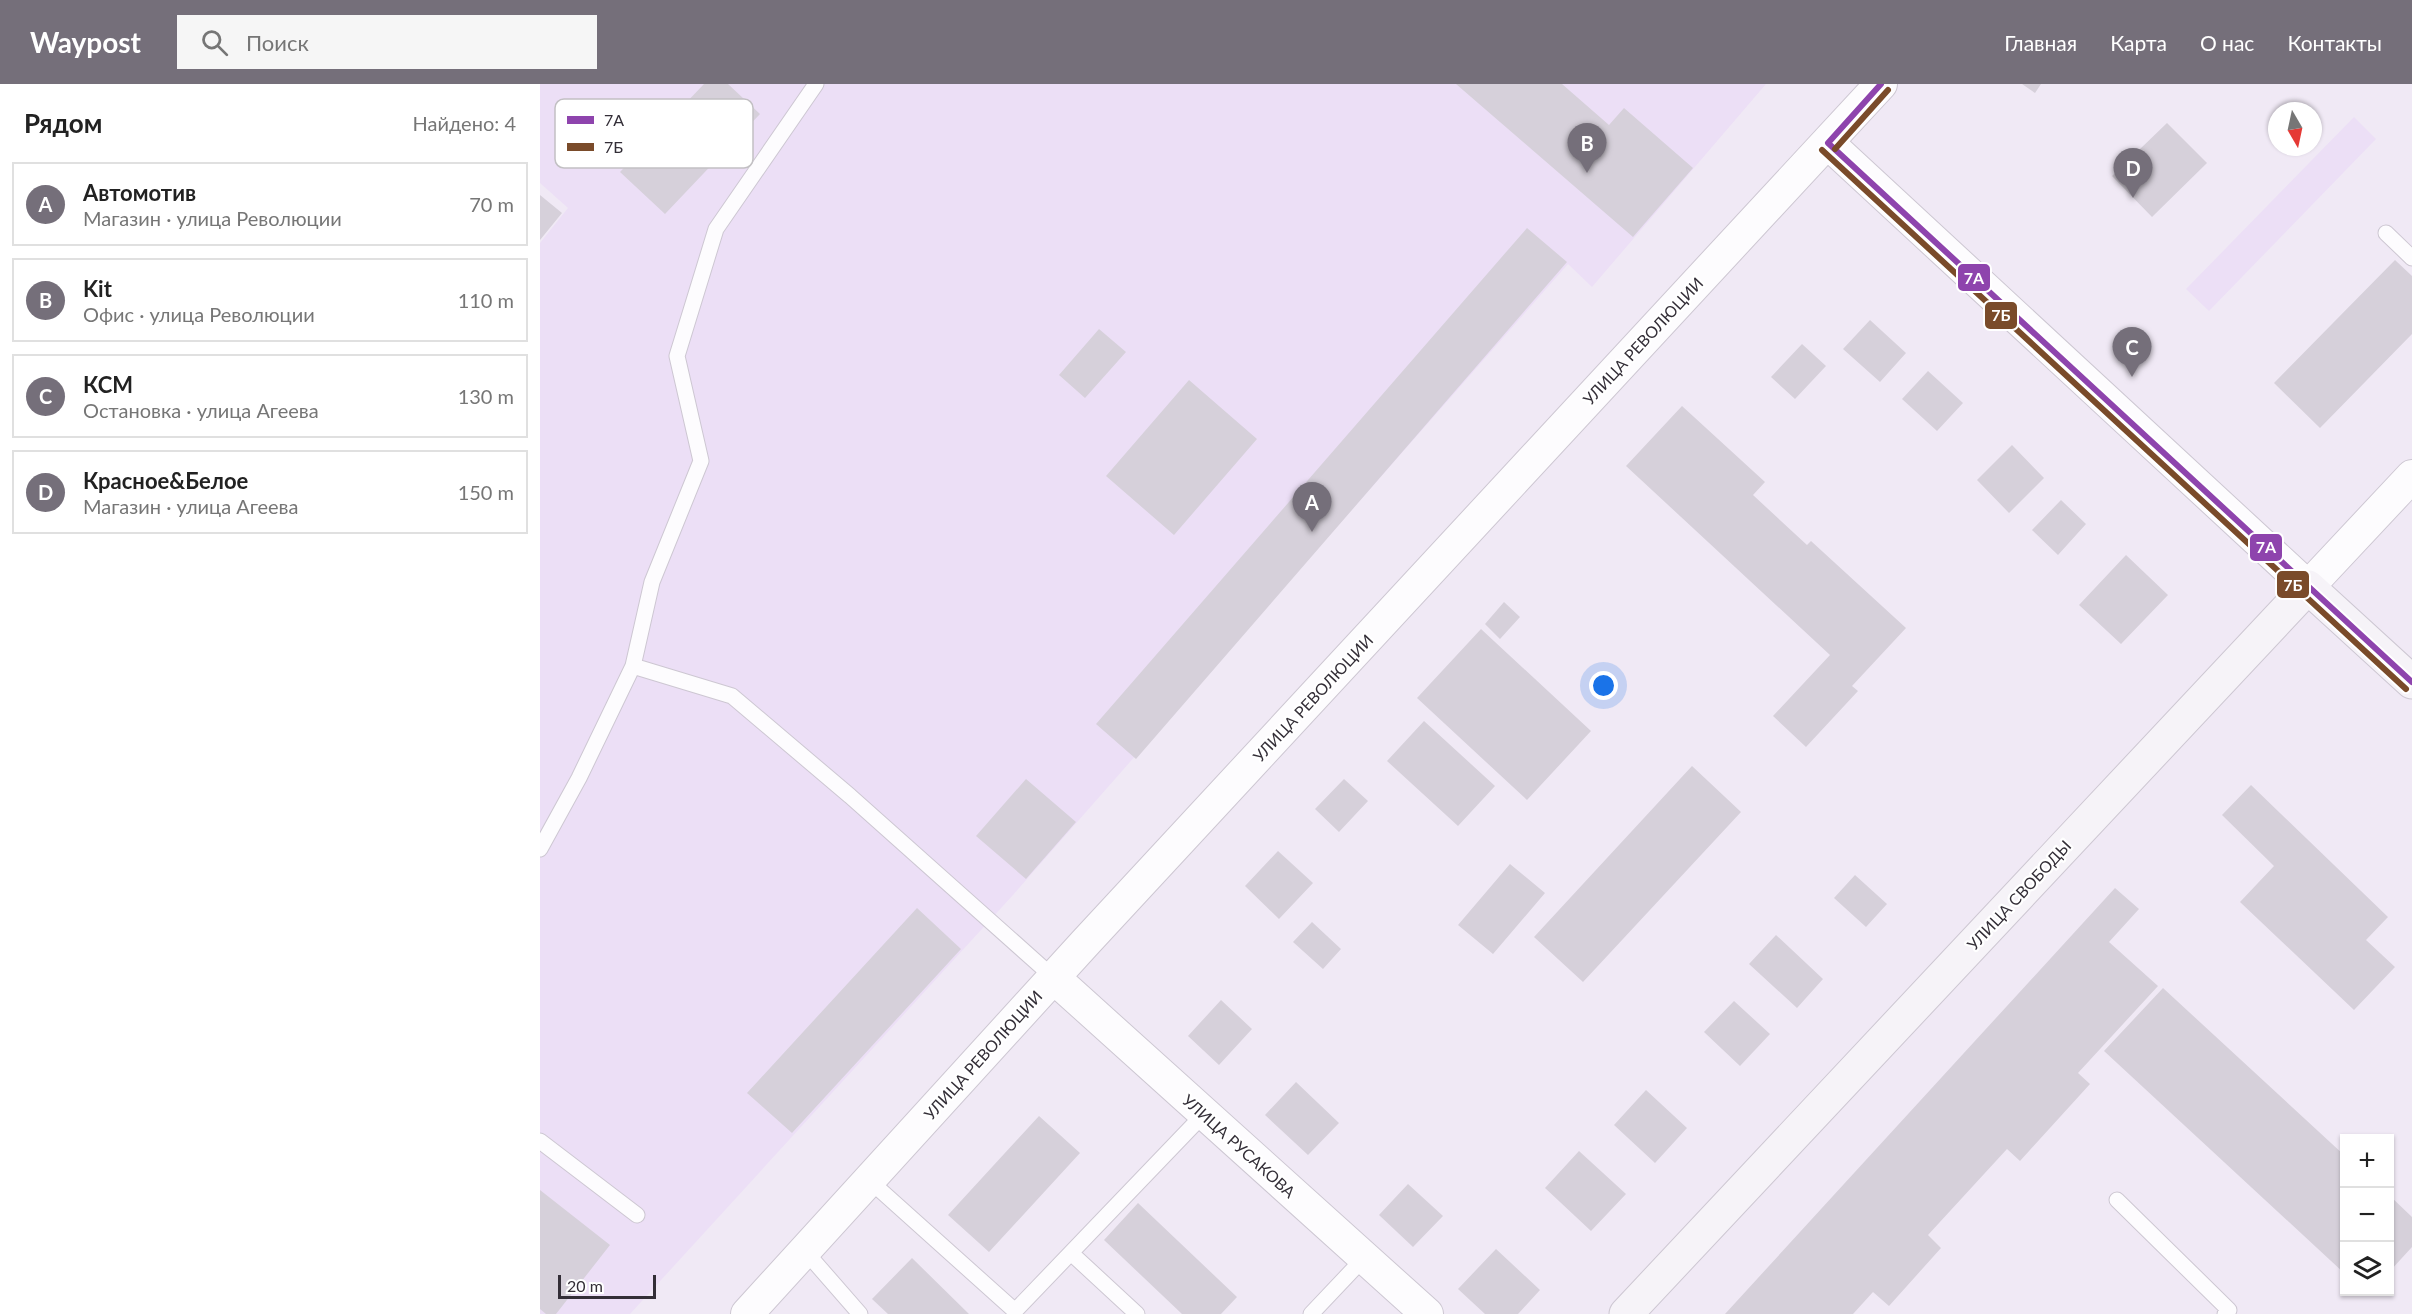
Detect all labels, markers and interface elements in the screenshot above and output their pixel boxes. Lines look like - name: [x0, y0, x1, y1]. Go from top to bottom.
- search box: [177, 15, 597, 69]
- text: Waypost: [30, 25, 141, 59]
- icon: search: [198, 26, 231, 59]
- text: Поиск: [246, 29, 309, 56]
- text: Главная: [2004, 30, 2077, 55]
- text: Карта: [2110, 30, 2167, 55]
- text: О нас: [2200, 30, 2254, 55]
- text: Контакты: [2287, 30, 2382, 55]
- legend: [555, 99, 753, 168]
- north arrow: [2268, 102, 2322, 156]
- text: Рядом: [24, 107, 102, 139]
- text: 7А: [604, 110, 624, 129]
- text: Найдено: 4: [413, 111, 516, 135]
- pin: B: [1568, 124, 1606, 173]
- text: 7Б: [604, 137, 623, 156]
- pin: D: [2114, 148, 2152, 198]
- text: Автомотив: [83, 179, 196, 206]
- text: A: [39, 192, 52, 216]
- text: 70 m: [469, 192, 514, 216]
- text: Магазин · улица Революции: [83, 206, 342, 230]
- line badge: 7А: [1957, 263, 1991, 292]
- text: 7А: [1964, 268, 1985, 287]
- street label: УЛИЦА РЕВОЛЮЦИИ: [1579, 273, 1707, 408]
- text: Kit: [83, 275, 112, 302]
- text: B: [39, 288, 52, 312]
- text: 110 m: [458, 288, 514, 312]
- line badge: 7Б: [1984, 301, 2018, 330]
- text: Офис · улица Революции: [83, 302, 315, 326]
- text: 7Б: [1991, 305, 2011, 324]
- pin: C: [2112, 328, 2152, 377]
- text: КСМ: [83, 371, 133, 398]
- text: C: [39, 384, 52, 408]
- text: 130 m: [458, 384, 514, 408]
- text: Остановка · улица Агеева: [83, 398, 319, 422]
- text: Красное&Белое: [83, 467, 248, 494]
- text: D: [38, 480, 53, 504]
- text: 150 m: [458, 480, 514, 504]
- pin: A: [1292, 482, 1332, 532]
- text: Магазин · улица Агеева: [83, 494, 298, 518]
- line badge: 7А: [2249, 533, 2283, 562]
- text: 7А: [2256, 537, 2277, 556]
- line badge: 7Б: [2276, 570, 2310, 599]
- text: 7Б: [2283, 575, 2303, 594]
- street label: УЛИЦА РЕВОЛЮЦИИ: [1249, 630, 1377, 765]
- your location: [1589, 671, 1618, 700]
- street label: УЛИЦА СВОБОДЫ: [1963, 836, 2074, 954]
- street label: УЛИЦА РЕВОЛЮЦИИ: [920, 986, 1046, 1123]
- street label: УЛИЦА РУСАКОВА: [1179, 1090, 1300, 1201]
- map controls: [2340, 1134, 2394, 1296]
- button: +: [2340, 1134, 2394, 1188]
- button: −: [2340, 1188, 2394, 1242]
- button: layers: [2340, 1242, 2394, 1296]
- scale bar: [558, 1272, 656, 1300]
- text: 20 m: [567, 1276, 603, 1295]

